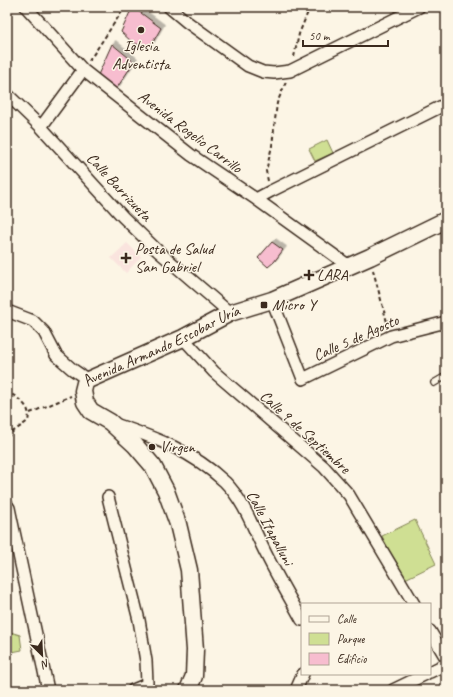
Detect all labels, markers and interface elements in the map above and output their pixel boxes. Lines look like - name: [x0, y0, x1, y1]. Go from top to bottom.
- scale bar: [303, 22, 388, 48]
- marker: Iglesia Adventista: [136, 25, 146, 35]
- text: 50 m: [309, 28, 331, 44]
- place label: Iglesia Adventista: [112, 36, 171, 74]
- street label: Avenida Rogelio Carrillo: [134, 86, 247, 178]
- street label: Calle Barrizueta: [82, 148, 157, 226]
- place label: Posta de Salud San Gabriel: [135, 239, 216, 277]
- marker: Posta de Salud San Gabriel: [120, 252, 132, 264]
- place label: LARA: [317, 265, 349, 285]
- marker: LARA: [304, 270, 314, 280]
- place label: Micro Y: [272, 295, 319, 315]
- street label: Avenida Armando Escobar Uría: [78, 300, 243, 390]
- marker: Micro Y: [259, 300, 269, 310]
- street label: Calle 5 de Agosto: [310, 310, 403, 366]
- street label: Calle 9 de Septiembre: [256, 386, 356, 479]
- place label: Virgen: [160, 437, 195, 457]
- marker: Virgen: [147, 442, 157, 452]
- street label: Calle Itapalluni: [242, 487, 299, 571]
- legend: [301, 603, 431, 675]
- text: Calle: [337, 611, 357, 627]
- text: Parque: [337, 631, 366, 647]
- north arrow: [22, 635, 62, 675]
- text: Edificio: [337, 651, 367, 667]
- text: N: [38, 656, 52, 673]

